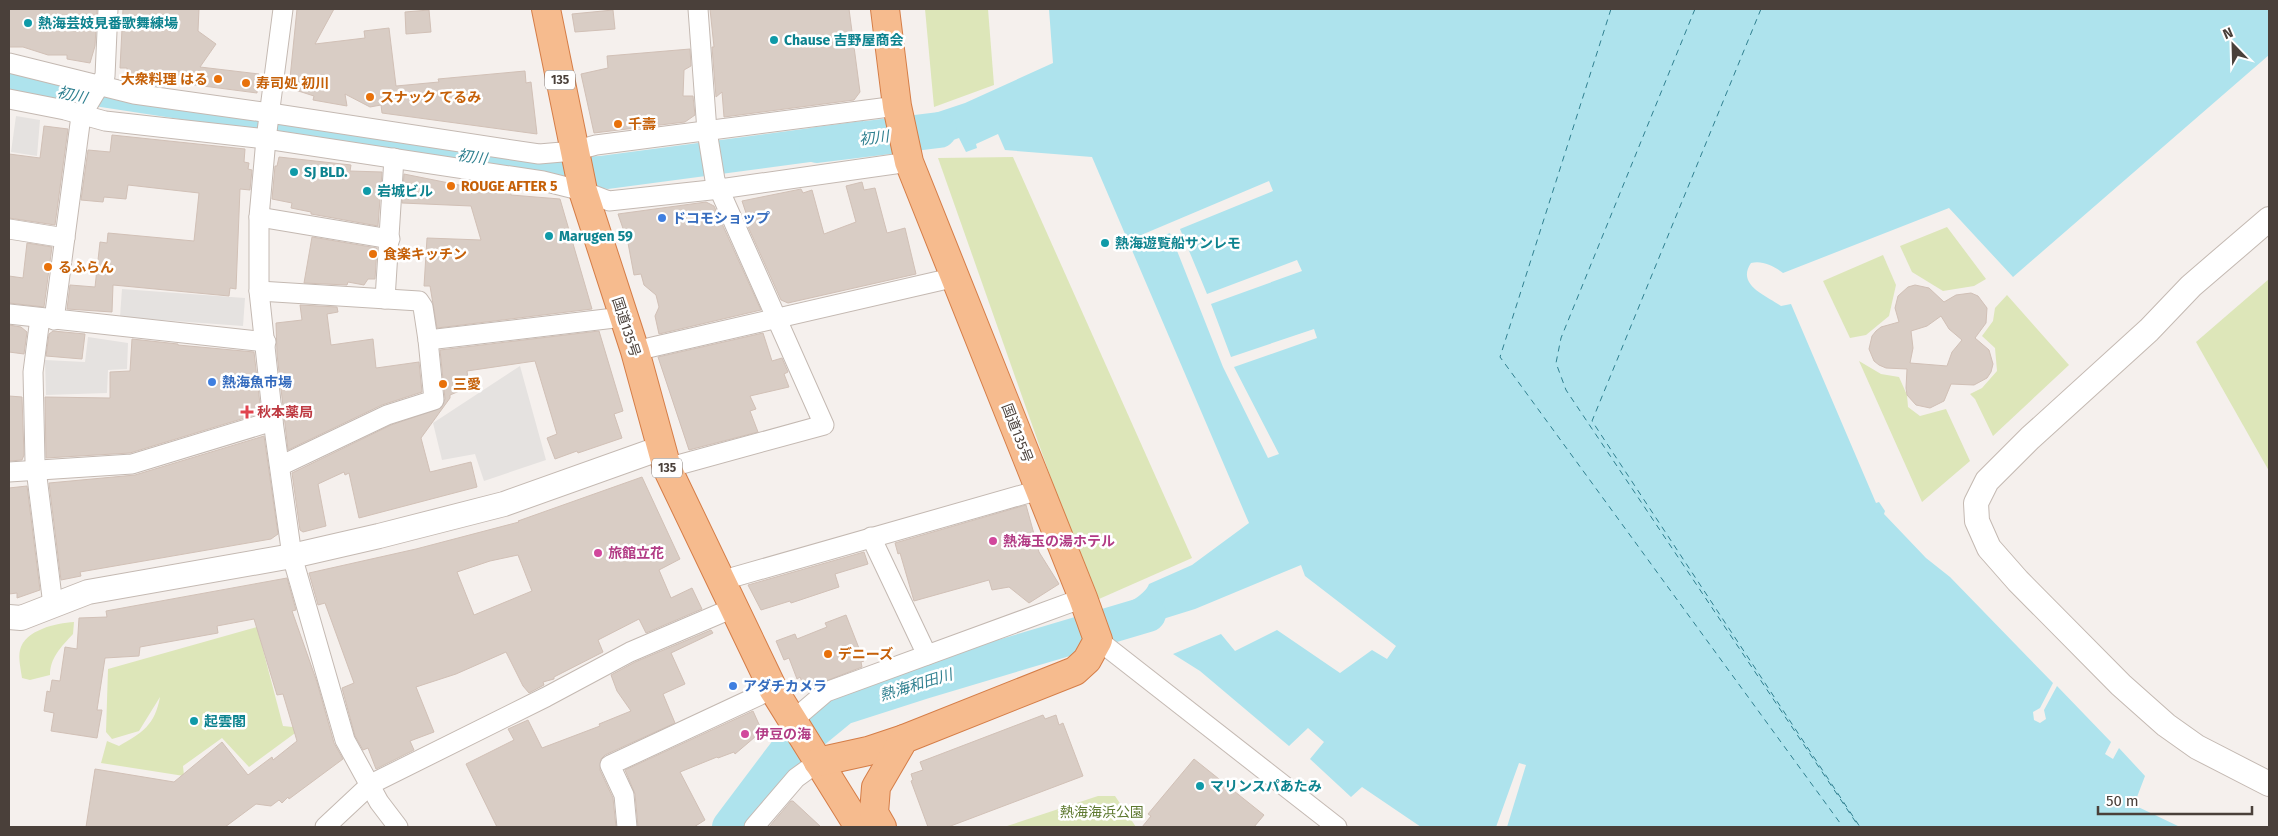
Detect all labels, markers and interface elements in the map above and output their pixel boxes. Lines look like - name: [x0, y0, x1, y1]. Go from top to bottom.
- place label: 熱海芸妓見番歌舞練場: [38, 15, 178, 32]
- marker: 熱海芸妓見番歌舞練場: [22, 17, 34, 29]
- north arrow: [2208, 20, 2258, 70]
- text: N: [2221, 24, 2236, 43]
- place label: Chause 吉野屋商会: [784, 32, 903, 49]
- marker: Chause 吉野屋商会: [768, 34, 780, 46]
- road number: 135: [545, 70, 575, 90]
- place label: 大衆料理 はる: [121, 71, 208, 88]
- marker: 大衆料理 はる: [212, 73, 224, 85]
- place label: 寿司処 初川: [256, 75, 329, 92]
- marker: 寿司処 初川: [240, 77, 252, 89]
- water label: 初川: [55, 83, 91, 108]
- place label: スナック てるみ: [380, 89, 481, 106]
- marker: スナック てるみ: [364, 91, 376, 103]
- place label: 千壽: [628, 116, 656, 133]
- marker: 千壽: [612, 118, 624, 130]
- water label: 初川: [858, 127, 892, 149]
- water label: 初川: [456, 146, 490, 168]
- place label: SJ BLD.: [304, 164, 348, 181]
- marker: SJ BLD.: [288, 166, 300, 178]
- place label: ROUGE AFTER 5: [461, 178, 558, 195]
- marker: ROUGE AFTER 5: [445, 180, 457, 192]
- place label: 岩城ビル: [377, 183, 433, 200]
- marker: 岩城ビル: [361, 185, 373, 197]
- place label: ドコモショップ: [672, 210, 770, 227]
- marker: ドコモショップ: [656, 212, 668, 224]
- place label: Marugen 59: [559, 228, 633, 245]
- marker: Marugen 59: [543, 230, 555, 242]
- place label: 熱海遊覧船サンレモ: [1115, 235, 1241, 252]
- marker: 熱海遊覧船サンレモ: [1099, 237, 1111, 249]
- place label: 食楽キッチン: [383, 246, 467, 263]
- marker: 食楽キッチン: [367, 248, 379, 260]
- place label: るふらん: [58, 259, 114, 276]
- marker: るふらん: [42, 261, 54, 273]
- street label: 国道135号: [608, 295, 644, 359]
- place label: 熱海魚市場: [222, 374, 292, 391]
- marker: 熱海魚市場: [206, 376, 218, 388]
- place label: 三愛: [453, 376, 481, 393]
- marker: 三愛: [437, 378, 449, 390]
- street label: 国道135号: [998, 401, 1036, 465]
- place label: 秋本薬局: [257, 404, 313, 421]
- marker: 秋本薬局: [241, 406, 253, 418]
- road number: 135: [652, 458, 682, 478]
- place label: 熱海玉の湯ホテル: [1003, 533, 1115, 550]
- marker: 熱海玉の湯ホテル: [987, 535, 999, 547]
- place label: 旅館立花: [608, 545, 664, 562]
- marker: 旅館立花: [592, 547, 604, 559]
- place label: デニーズ: [838, 646, 893, 663]
- marker: デニーズ: [822, 648, 834, 660]
- water label: 熱海和田川: [877, 665, 956, 705]
- place label: アダチカメラ: [743, 678, 827, 695]
- marker: アダチカメラ: [727, 680, 739, 692]
- place label: 起雲閣: [204, 713, 246, 730]
- marker: 起雲閣: [188, 715, 200, 727]
- place label: 伊豆の海: [755, 726, 811, 743]
- marker: 伊豆の海: [739, 728, 751, 740]
- place label: マリンスパあたみ: [1210, 778, 1322, 795]
- marker: マリンスパあたみ: [1194, 780, 1206, 792]
- scale bar: [2098, 784, 2252, 816]
- text: 50 m: [2106, 792, 2139, 810]
- park label: 熱海海浜公園: [1060, 804, 1144, 821]

